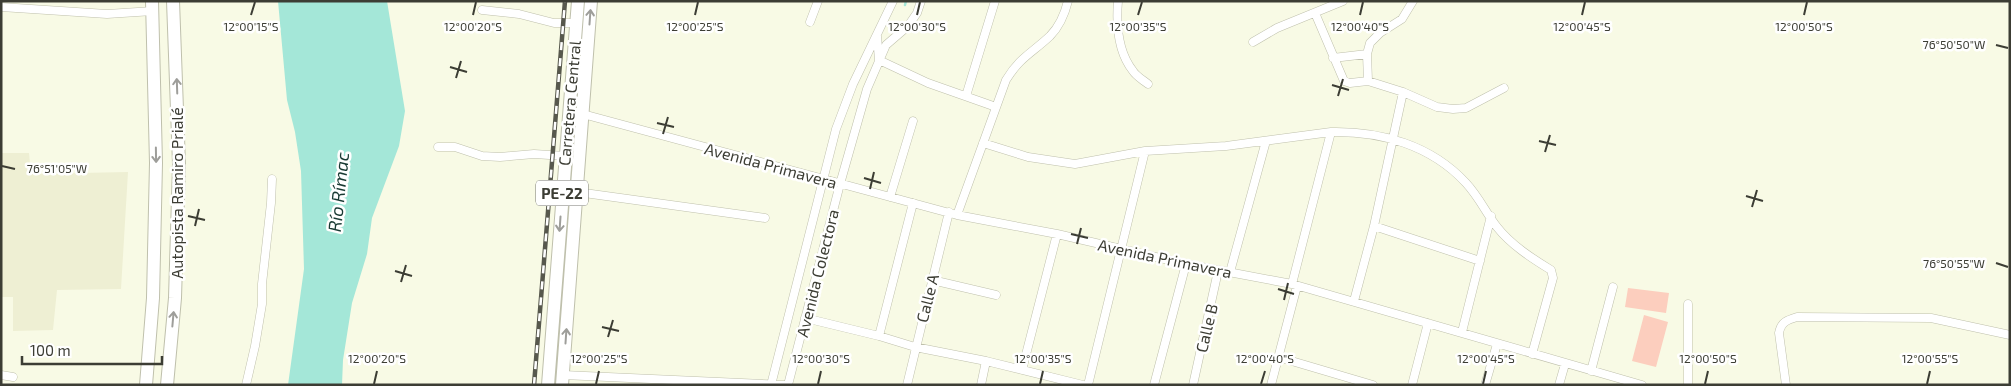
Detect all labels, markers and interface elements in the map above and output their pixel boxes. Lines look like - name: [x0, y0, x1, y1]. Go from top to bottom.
- one-way arrow: [585, 9, 595, 25]
- text: 12°00'15"S: [223, 19, 279, 33]
- text: 12°00'20"S: [444, 19, 502, 33]
- text: 12°00'25"S: [666, 19, 724, 33]
- text: 12°00'30"S: [888, 19, 946, 33]
- text: 12°00'35"S: [1110, 19, 1167, 33]
- text: 12°00'40"S: [1331, 19, 1389, 33]
- text: 12°00'45"S: [1553, 19, 1611, 33]
- text: 12°00'50"S: [1775, 19, 1833, 33]
- text: 76°50'50"W: [1923, 37, 1985, 51]
- street label: Carretera Central: [554, 39, 584, 166]
- one-way arrow: [172, 79, 181, 95]
- street label: Autopista Ramiro Prialé: [167, 107, 186, 279]
- street label: Avenida Primavera: [703, 138, 839, 192]
- one-way arrow: [151, 146, 161, 163]
- water label: Río Rímac: [323, 151, 353, 233]
- text: 76°51'05"W: [27, 161, 87, 175]
- road number: PE-22: [536, 180, 588, 206]
- street label: Avenida Colectora: [792, 207, 842, 339]
- one-way arrow: [555, 216, 564, 232]
- street label: Avenida Primavera: [1096, 235, 1234, 281]
- text: 76°50'55"W: [1923, 256, 1985, 270]
- street label: Calle A: [912, 272, 942, 324]
- street label: Calle B: [1191, 302, 1221, 354]
- one-way arrow: [169, 311, 178, 327]
- one-way arrow: [561, 328, 571, 344]
- scale bar: [22, 334, 162, 366]
- text: 100 m: [30, 341, 71, 359]
- text: 12°00'20"S: [348, 351, 406, 365]
- text: 12°00'25"S: [570, 351, 628, 365]
- text: 12°00'30"S: [792, 351, 850, 365]
- text: 12°00'35"S: [1015, 351, 1072, 365]
- text: 12°00'40"S: [1236, 351, 1294, 365]
- text: 12°00'45"S: [1457, 351, 1515, 365]
- text: 12°00'50"S: [1679, 351, 1737, 365]
- text: 12°00'55"S: [1902, 351, 1959, 365]

